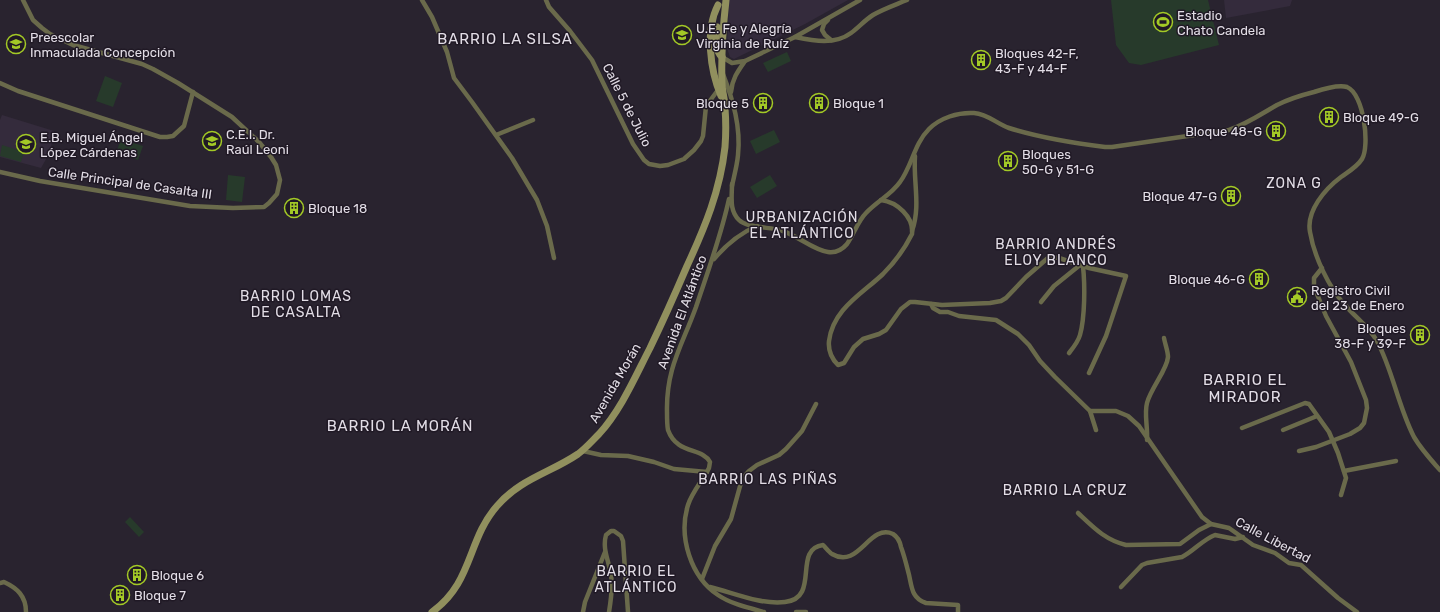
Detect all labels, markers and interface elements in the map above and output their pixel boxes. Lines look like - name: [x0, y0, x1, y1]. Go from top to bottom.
- place label: Estadio Chato Candela: [1177, 8, 1265, 38]
- sports icon: Estadio Chato Candela: [1152, 11, 1174, 33]
- place label: U.E. Fe y Alegría Virginia de Ruíz: [696, 21, 792, 52]
- school or university icon: U.E. Fe y Alegría Virginia de Ruíz: [671, 24, 693, 46]
- place label: Preescolar Inmaculada Concepción: [30, 30, 175, 60]
- district label: BARRIO LA SILSA: [437, 30, 573, 48]
- school or university icon: Preescolar Inmaculada Concepción: [5, 33, 27, 55]
- place label: Bloques 42-F, 43-F y 44-F: [995, 46, 1079, 76]
- building icon: Bloques 42-F, 43-F y 44-F: [970, 49, 992, 71]
- street label: Calle 5 de Julio: [600, 61, 654, 149]
- building icon: Bloque 5: [752, 92, 774, 114]
- building icon: Bloque 1: [808, 92, 830, 114]
- place label: Bloque 5: [696, 96, 749, 111]
- place label: Bloque 1: [833, 96, 884, 111]
- building icon: Bloque 49-G: [1318, 106, 1340, 128]
- place label: Bloque 49-G: [1343, 110, 1419, 125]
- building icon: Bloque 48-G: [1265, 120, 1287, 142]
- place label: Bloque 48-G: [1185, 124, 1262, 139]
- place label: C.E.I. Dr. Raúl Leoni: [226, 127, 289, 157]
- place label: E.B. Miguel Ángel López Cárdenas: [40, 130, 143, 160]
- school or university icon: C.E.I. Dr. Raúl Leoni: [201, 130, 223, 152]
- school or university icon: E.B. Miguel Ángel López Cárdenas: [15, 133, 37, 155]
- place label: Bloques 50-G y 51-G: [1022, 147, 1094, 177]
- building icon: Bloques 50-G y 51-G: [997, 150, 1019, 172]
- street label: Calle Principal de Casalta III: [47, 164, 213, 202]
- district label: ZONA G: [1266, 175, 1322, 192]
- building icon: Bloque 47-G: [1220, 185, 1242, 207]
- place label: Bloque 47-G: [1142, 189, 1217, 204]
- building icon: Bloque 18: [283, 197, 305, 219]
- place label: Bloque 18: [308, 201, 367, 216]
- district label: URBANIZACIÓN EL ATLÁNTICO: [745, 208, 859, 242]
- district label: BARRIO ANDRÉS ELOY BLANCO: [995, 235, 1117, 269]
- street label: Avenida El Atlántico: [654, 253, 710, 371]
- building icon: Bloque 46-G: [1248, 268, 1270, 290]
- place label: Bloque 46-G: [1169, 272, 1245, 287]
- place label: Registro Civil del 23 de Enero: [1311, 283, 1405, 313]
- public building icon: Registro Civil del 23 de Enero: [1286, 286, 1308, 308]
- district label: BARRIO LOMAS DE CASALTA: [240, 288, 352, 321]
- place label: Bloques 38-F y 39-F: [1334, 321, 1406, 351]
- building icon: Bloques 38-F y 39-F: [1409, 324, 1431, 346]
- street label: Avenida Morán: [586, 341, 644, 425]
- district label: BARRIO EL MIRADOR: [1203, 371, 1287, 406]
- district label: BARRIO LA MORÁN: [327, 417, 473, 435]
- district label: BARRIO LAS PIÑAS: [698, 470, 838, 488]
- district label: BARRIO LA CRUZ: [1003, 482, 1127, 499]
- street label: Calle Libertad: [1233, 514, 1313, 566]
- district label: BARRIO EL ATLÁNTICO: [594, 563, 678, 596]
- building icon: Bloque 6: [126, 564, 148, 586]
- place label: Bloque 6: [151, 568, 204, 583]
- building icon: Bloque 7: [109, 584, 131, 606]
- place label: Bloque 7: [134, 588, 186, 603]

